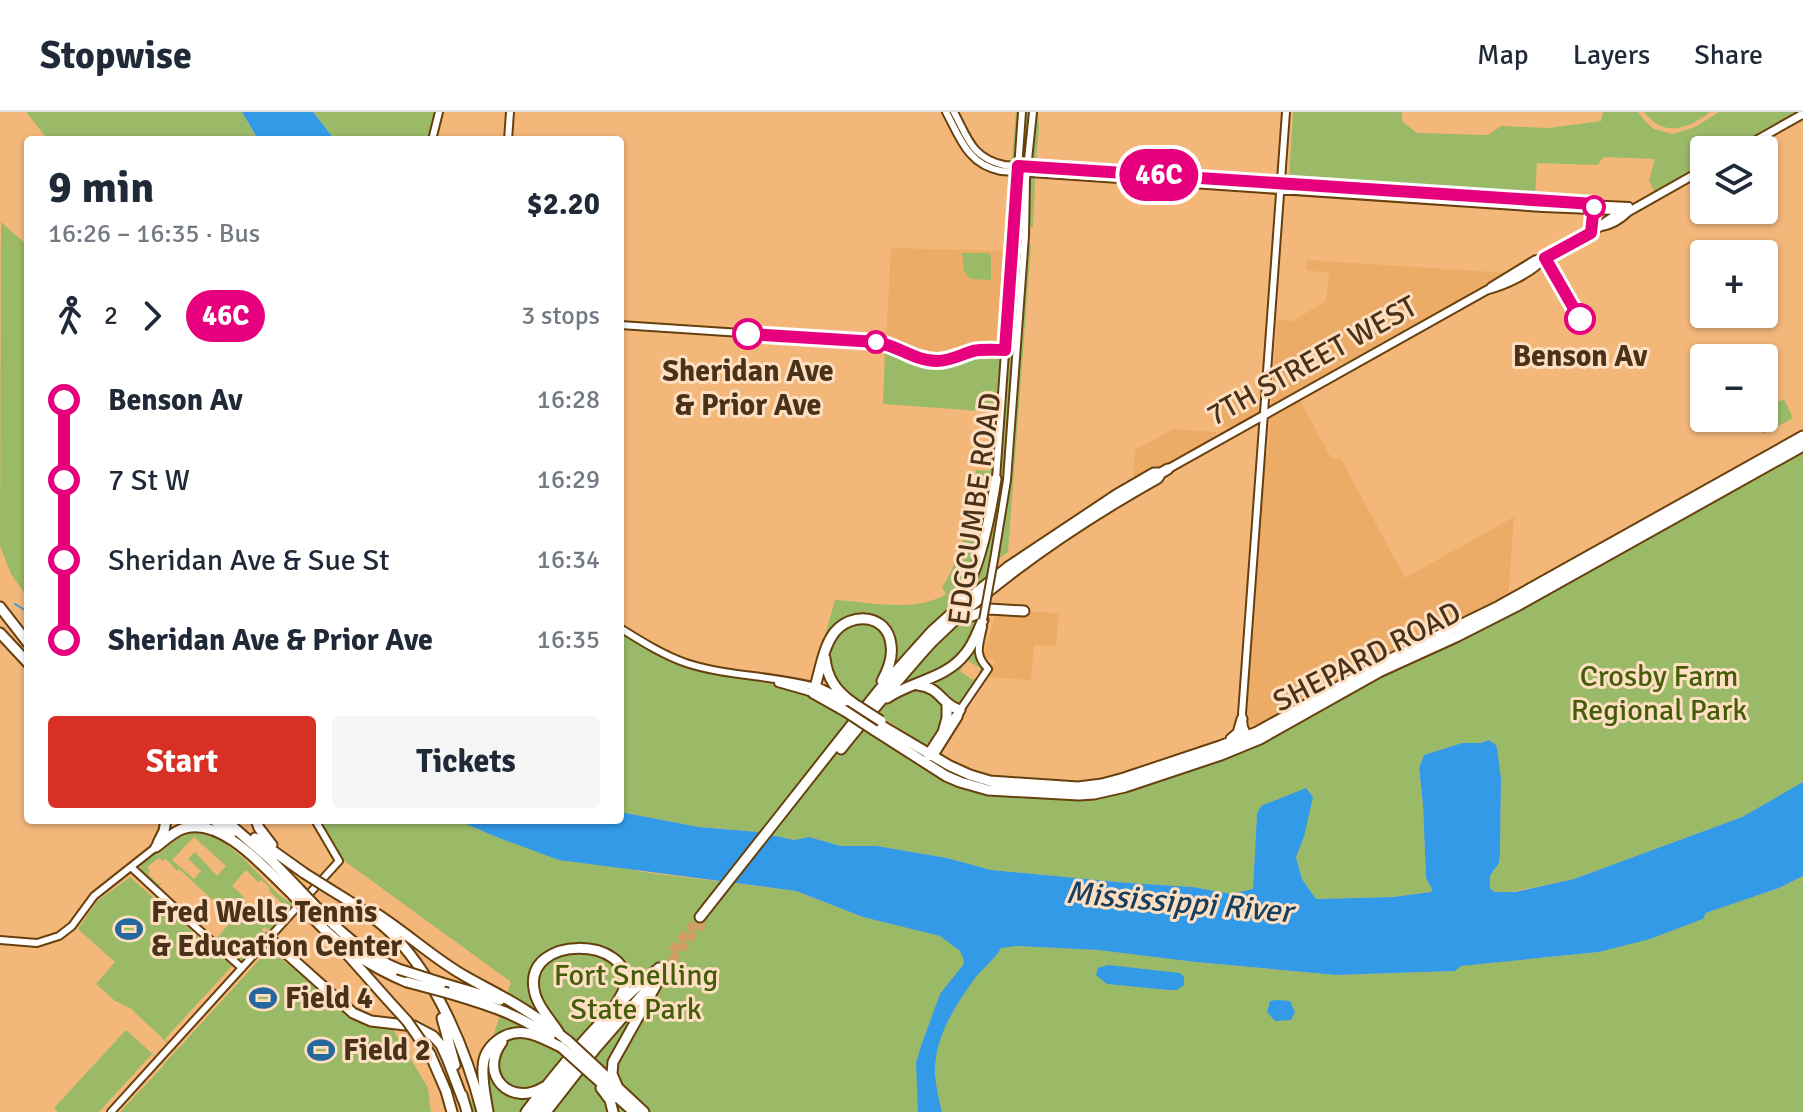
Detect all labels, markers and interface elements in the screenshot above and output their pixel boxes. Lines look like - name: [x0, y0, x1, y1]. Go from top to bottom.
- text: Stopwise: [40, 32, 192, 79]
- text: Map: [1477, 38, 1529, 72]
- text: Layers: [1573, 38, 1650, 72]
- text: Share: [1694, 38, 1763, 72]
- map controls: [1690, 136, 1778, 432]
- button: layers: [1690, 136, 1778, 224]
- line badge: 46C: [1113, 149, 1205, 201]
- text: 46C: [1135, 158, 1183, 192]
- text: 9 min: [48, 161, 154, 215]
- text: $2.20: [527, 186, 600, 223]
- unlabelled marker: [1583, 196, 1605, 218]
- text: 16:26 – 16:35 · Bus: [48, 218, 260, 250]
- button: +: [1690, 240, 1778, 328]
- street label: 7TH STREET WEST: [1200, 288, 1424, 434]
- icon: walk: [48, 294, 92, 338]
- icon: forward: [130, 294, 174, 338]
- text: 46C: [202, 299, 249, 333]
- text: 2: [104, 300, 118, 332]
- text: 3 stops: [521, 300, 600, 332]
- marker: Benson Av: [1565, 304, 1595, 334]
- marker: Sheridan Ave & Prior Ave: [733, 319, 763, 349]
- unlabelled marker: [865, 331, 887, 353]
- place label: Benson Av: [1513, 338, 1648, 375]
- button: −: [1690, 344, 1778, 432]
- place label: Sheridan Ave & Prior Ave: [662, 353, 834, 424]
- text: Benson Av: [108, 382, 243, 419]
- text: 16:28: [537, 384, 600, 416]
- street label: EDGCUMBE ROAD: [940, 390, 1010, 628]
- text: 7 St W: [108, 462, 190, 499]
- text: 16:29: [537, 464, 600, 496]
- text: Sheridan Ave & Sue St: [108, 542, 390, 579]
- text: 16:34: [537, 544, 600, 576]
- street label: SHEPARD ROAD: [1267, 594, 1467, 720]
- text: Sheridan Ave & Prior Ave: [108, 622, 433, 659]
- text: 16:35: [537, 624, 600, 656]
- park label: Crosby Farm Regional Park: [1571, 658, 1747, 729]
- button: Start: [48, 716, 316, 808]
- button: Tickets: [332, 716, 600, 808]
- water label: Mississippi River: [1064, 873, 1298, 932]
- place label: Fred Wells Tennis & Education Center: [151, 894, 402, 965]
- sports icon: Fred Wells Tennis & Education Center: [114, 914, 144, 944]
- park label: Fort Snelling State Park: [554, 957, 718, 1028]
- place label: Field 4: [285, 980, 373, 1017]
- sports icon: Field 4: [248, 983, 278, 1013]
- place label: Field 2: [343, 1032, 431, 1069]
- sports icon: Field 2: [306, 1035, 336, 1065]

